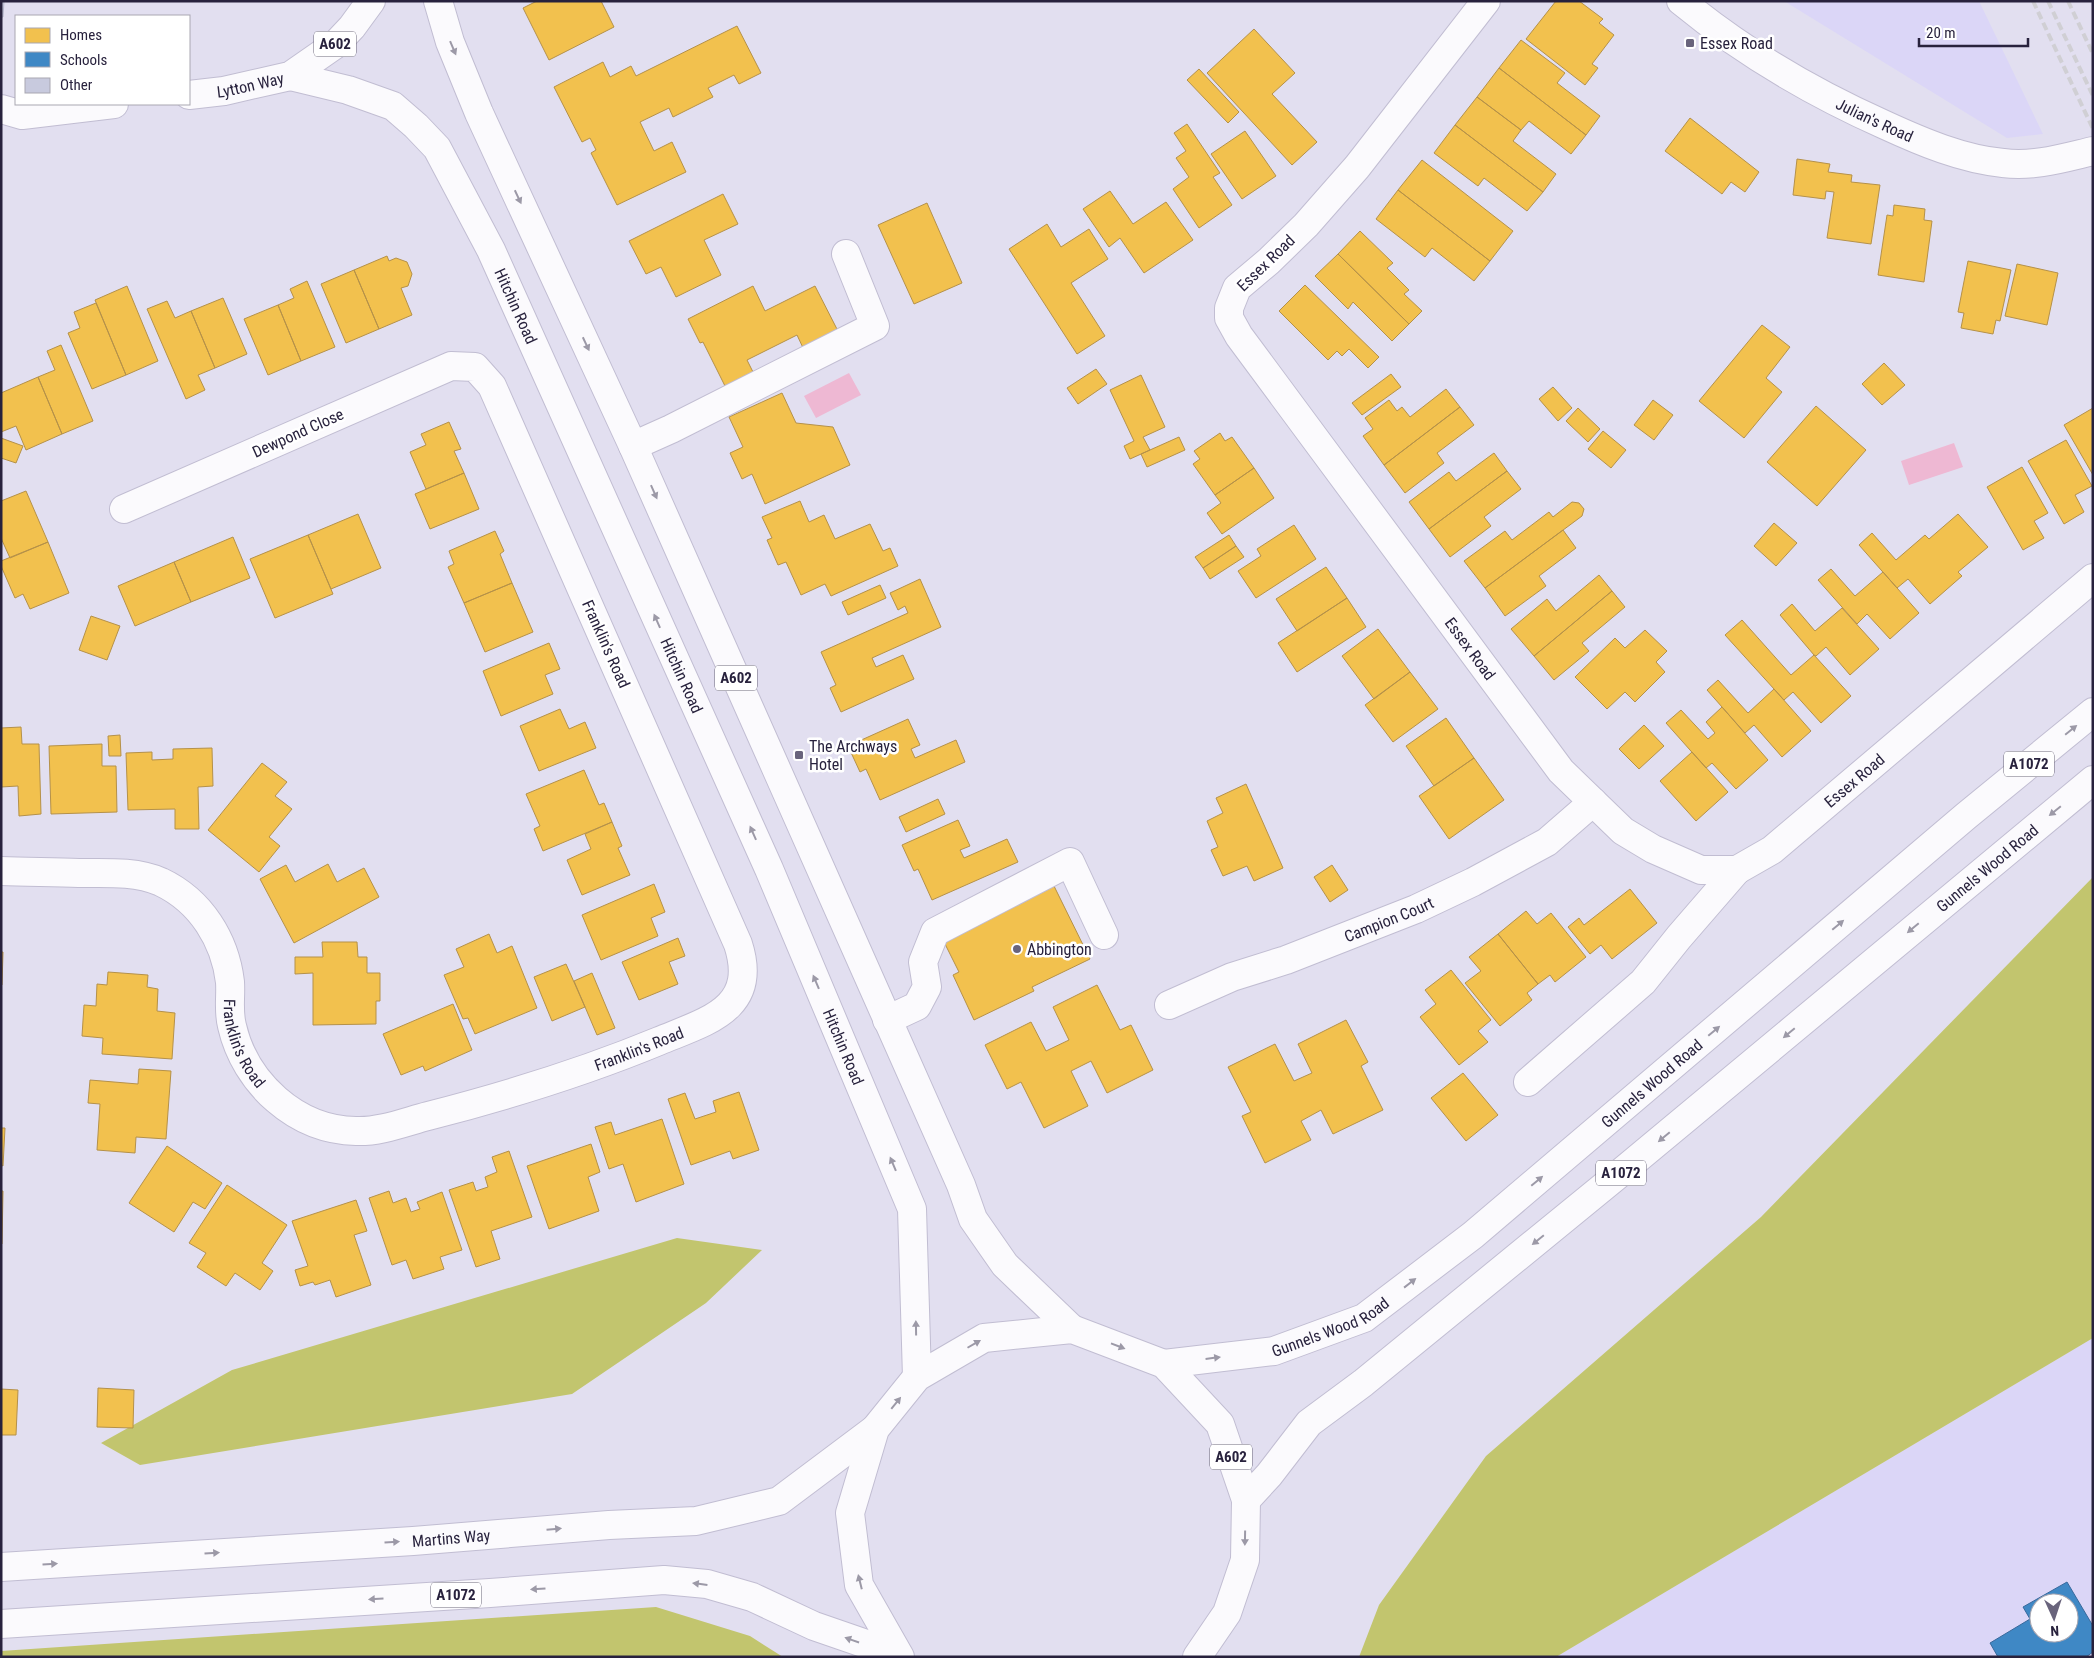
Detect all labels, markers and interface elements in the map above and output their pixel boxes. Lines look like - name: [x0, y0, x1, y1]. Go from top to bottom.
- legend: [15, 15, 190, 105]
- scale bar: [1919, 15, 2028, 47]
- text: 20 m: [1926, 24, 1956, 42]
- text: Homes: [60, 26, 102, 44]
- road number: A602: [314, 32, 356, 56]
- place label: Essex Road: [1700, 34, 1773, 53]
- marker: Essex Road: [1684, 37, 1696, 49]
- one-way arrow: [449, 41, 457, 55]
- text: Schools: [60, 51, 107, 69]
- street label: Lytton Way: [216, 68, 286, 101]
- text: Other: [60, 76, 93, 94]
- street label: Julian's Road: [1833, 94, 1916, 146]
- one-way arrow: [514, 190, 522, 204]
- street label: Essex Road: [1233, 231, 1299, 295]
- street label: Hitchin Road: [491, 265, 541, 347]
- one-way arrow: [582, 337, 590, 351]
- street label: Dewpond Close: [249, 404, 347, 462]
- one-way arrow: [650, 485, 658, 499]
- street label: Franklin's Road: [578, 597, 634, 691]
- one-way arrow: [653, 613, 662, 628]
- street label: Essex Road: [1441, 614, 1500, 684]
- street label: Hitchin Road: [657, 635, 707, 716]
- road number: A602: [715, 666, 757, 690]
- one-way arrow: [2065, 724, 2078, 735]
- place label: The Archways Hotel: [809, 737, 897, 774]
- marker: The Archways Hotel: [793, 749, 805, 761]
- street label: Essex Road: [1820, 750, 1888, 811]
- road number: A1072: [2004, 752, 2054, 776]
- one-way arrow: [2049, 805, 2062, 816]
- street label: Gunnels Wood Road: [1932, 820, 2042, 916]
- one-way arrow: [748, 826, 756, 840]
- street label: Campion Court: [1341, 893, 1437, 946]
- one-way arrow: [1832, 920, 1844, 931]
- one-way arrow: [1907, 923, 1920, 934]
- place label: Abbington: [1027, 940, 1092, 959]
- marker: Abbington: [1011, 943, 1023, 955]
- one-way arrow: [812, 975, 820, 989]
- street label: Franklin's Road: [220, 999, 269, 1091]
- street label: Hitchin Road: [819, 1006, 868, 1088]
- street label: Franklin's Road: [592, 1023, 686, 1075]
- one-way arrow: [1708, 1025, 1721, 1036]
- one-way arrow: [1782, 1027, 1795, 1038]
- street label: Gunnels Wood Road: [1597, 1035, 1706, 1131]
- one-way arrow: [1658, 1131, 1671, 1142]
- one-way arrow: [889, 1156, 897, 1171]
- road number: A1072: [1596, 1160, 1646, 1186]
- one-way arrow: [1531, 1176, 1543, 1187]
- one-way arrow: [1532, 1234, 1545, 1245]
- one-way arrow: [1403, 1278, 1416, 1289]
- street label: Gunnels Wood Road: [1269, 1293, 1393, 1361]
- one-way arrow: [912, 1320, 920, 1336]
- one-way arrow: [968, 1339, 981, 1348]
- one-way arrow: [1111, 1342, 1126, 1350]
- one-way arrow: [1205, 1354, 1221, 1362]
- one-way arrow: [890, 1397, 901, 1410]
- road number: A602: [1210, 1444, 1252, 1470]
- street label: Martins Way: [411, 1525, 491, 1551]
- one-way arrow: [546, 1525, 562, 1533]
- one-way arrow: [1241, 1530, 1249, 1546]
- one-way arrow: [384, 1537, 400, 1545]
- one-way arrow: [204, 1549, 220, 1557]
- one-way arrow: [42, 1559, 58, 1567]
- one-way arrow: [856, 1574, 864, 1589]
- one-way arrow: [692, 1580, 708, 1588]
- road number: A1072: [431, 1582, 481, 1608]
- one-way arrow: [530, 1586, 546, 1594]
- north arrow: [2029, 1593, 2079, 1643]
- one-way arrow: [368, 1596, 384, 1604]
- text: N: [2050, 1623, 2059, 1639]
- one-way arrow: [845, 1635, 860, 1643]

